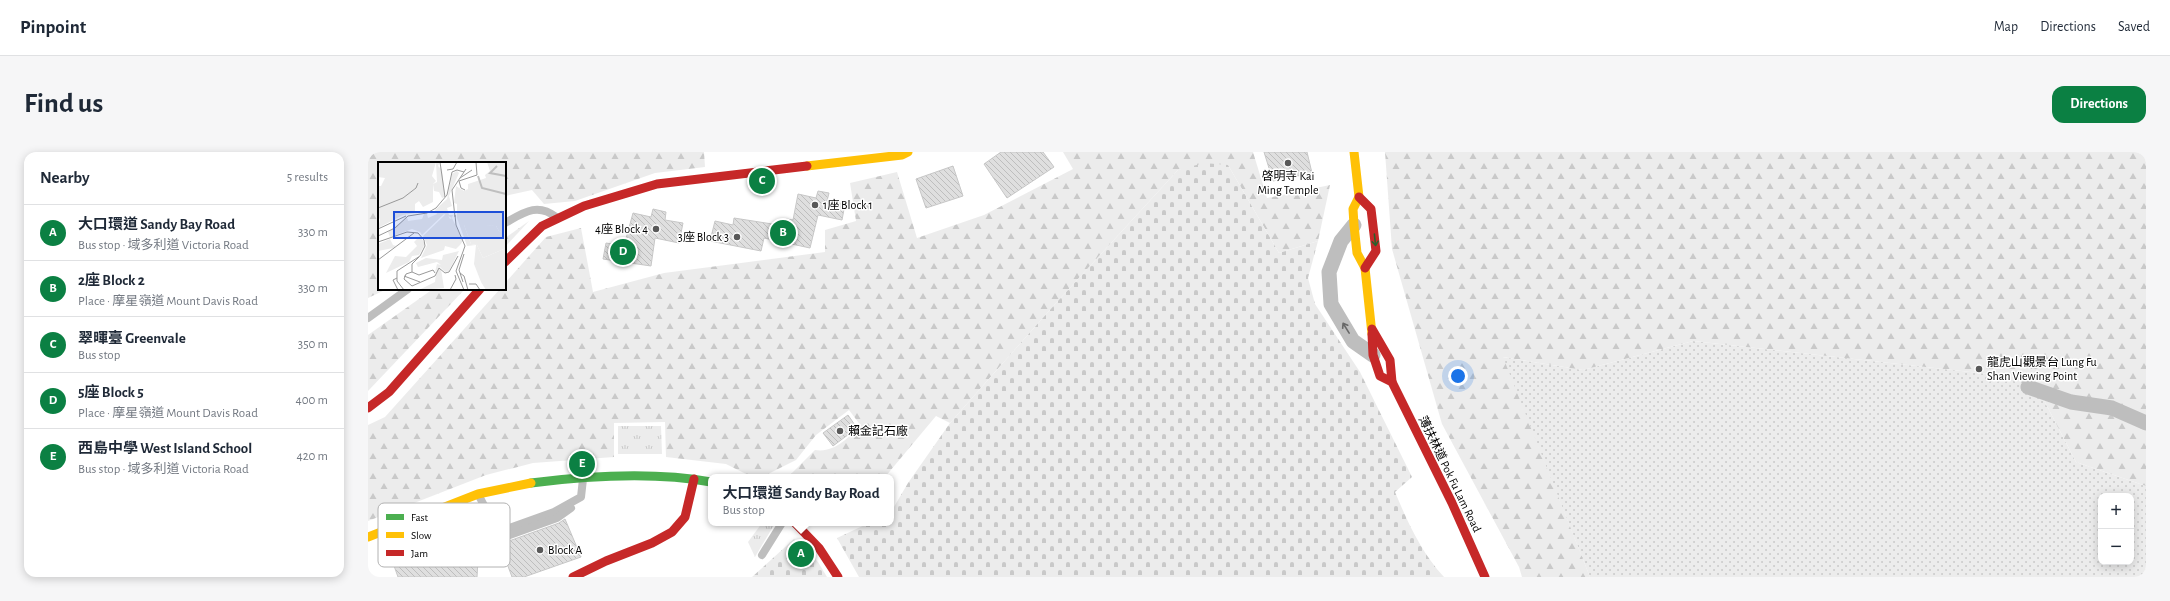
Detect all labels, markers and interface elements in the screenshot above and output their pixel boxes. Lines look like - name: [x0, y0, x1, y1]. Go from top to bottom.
- text: Pinpoint: [20, 18, 86, 37]
- text: Map: [1994, 20, 2018, 34]
- text: Directions: [2040, 20, 2096, 34]
- text: Saved: [2118, 20, 2150, 34]
- button: Directions: [2052, 86, 2146, 123]
- text: Find us: [24, 90, 103, 118]
- marker: 啓明寺 Kai Ming Temple: [1283, 158, 1293, 168]
- inset map: [378, 162, 506, 290]
- pin: C: [749, 166, 775, 196]
- text: Nearby: [40, 169, 90, 186]
- place label: 啓明寺 Kai Ming Temple: [1257, 169, 1319, 196]
- text: 5 results: [287, 171, 328, 184]
- place label: 1座 Block 1: [823, 198, 873, 211]
- marker: 1座 Block 1: [810, 200, 820, 210]
- text: 大口環道 Sandy Bay Road: [78, 217, 235, 232]
- pin: B: [770, 218, 796, 248]
- place label: 4座 Block 4: [595, 222, 648, 235]
- marker: 4座 Block 4: [651, 224, 661, 234]
- text: A: [49, 226, 57, 239]
- text: 330 m: [298, 226, 328, 239]
- place label: 3座 Block 3: [678, 230, 729, 243]
- marker: 3座 Block 3: [732, 232, 742, 242]
- one-way arrow: [1371, 233, 1379, 246]
- pin: D: [610, 237, 636, 267]
- text: Bus stop · 域多利道 Victoria Road: [78, 239, 249, 252]
- text: 2座 Block 2: [78, 273, 145, 288]
- text: B: [49, 282, 57, 295]
- text: 330 m: [298, 282, 328, 295]
- text: Place · 摩星嶺道 Mount Davis Road: [78, 295, 258, 308]
- one-way arrow: [1341, 322, 1349, 334]
- text: 翠暉臺 Greenvale: [78, 331, 186, 346]
- text: C: [50, 338, 56, 351]
- text: 350 m: [298, 338, 328, 351]
- text: Bus stop: [78, 349, 120, 362]
- place label: 龍虎山觀景台 Lung Fu Shan Viewing Point: [1987, 355, 2097, 382]
- marker: 龍虎山觀景台 Lung Fu Shan Viewing Point: [1974, 364, 1984, 374]
- your location: [1448, 366, 1468, 386]
- text: 5座 Block 5: [78, 385, 144, 400]
- text: D: [49, 394, 57, 407]
- text: 400 m: [295, 394, 328, 407]
- text: Place · 摩星嶺道 Mount Davis Road: [78, 407, 258, 420]
- street label: 薄扶林道 Pok Fu Lam Road: [1417, 414, 1484, 534]
- place label: 賴金記石廠: [848, 424, 908, 437]
- marker: 賴金記石廠: [835, 426, 845, 436]
- text: 西島中學 West Island School: [78, 441, 252, 456]
- pin: E: [569, 449, 595, 479]
- text: E: [50, 450, 56, 463]
- text: 420 m: [296, 450, 328, 463]
- text: Bus stop · 域多利道 Victoria Road: [78, 463, 249, 476]
- popup: [708, 474, 894, 526]
- text: 大口環道 Sandy Bay Road: [722, 486, 880, 501]
- map controls: [2098, 493, 2134, 565]
- button: +: [2098, 493, 2134, 529]
- legend: [378, 503, 510, 567]
- text: Bus stop: [722, 504, 765, 517]
- text: Fast: [411, 512, 429, 523]
- button: −: [2098, 529, 2134, 565]
- text: Slow: [411, 530, 432, 541]
- pin: A: [788, 539, 814, 569]
- place label: Block A: [548, 544, 582, 556]
- marker: Block A: [535, 545, 545, 555]
- text: Jam: [411, 548, 428, 559]

